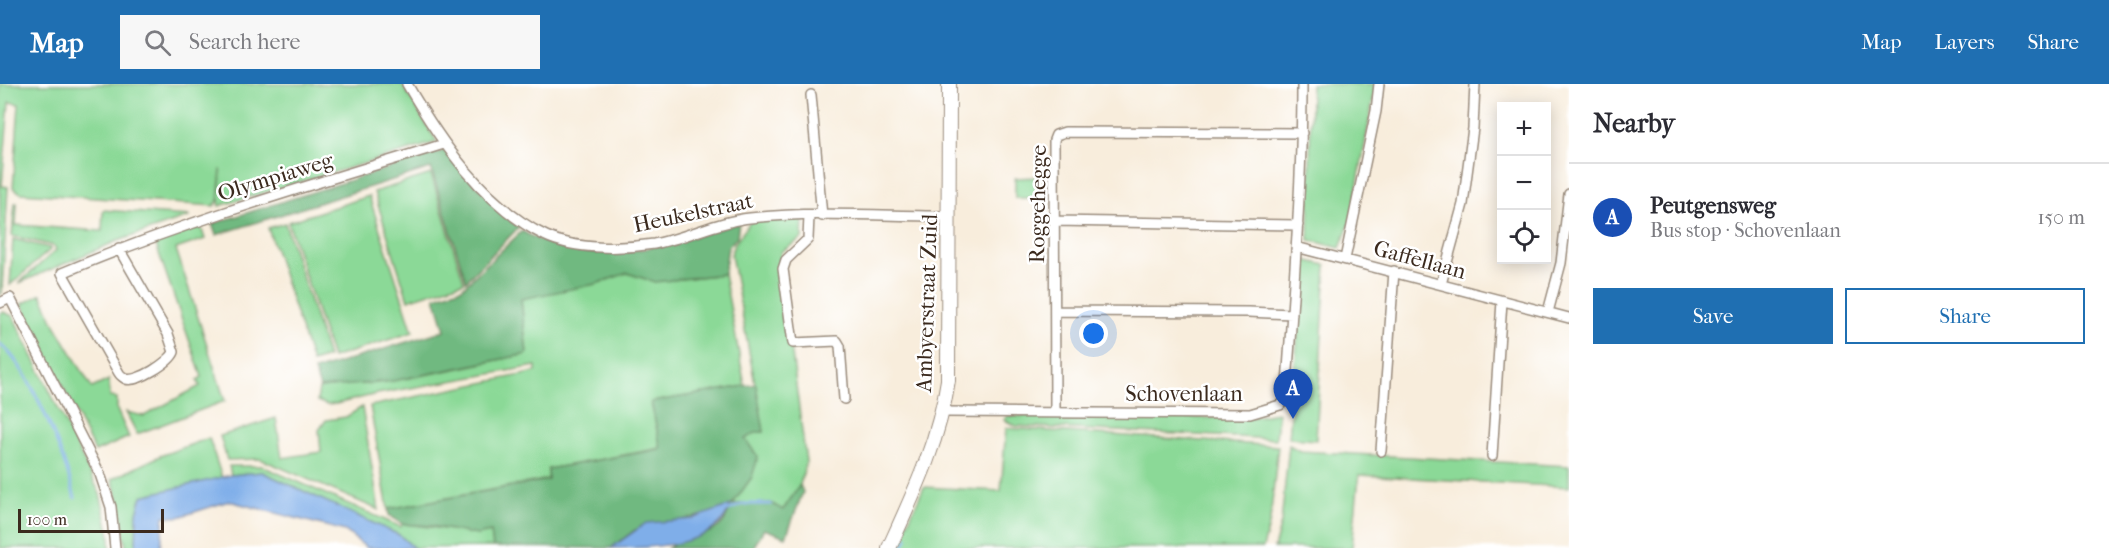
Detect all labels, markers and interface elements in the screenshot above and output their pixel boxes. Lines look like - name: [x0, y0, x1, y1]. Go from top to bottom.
- search box: [120, 15, 540, 69]
- text: Map: [30, 26, 84, 59]
- icon: search: [141, 26, 174, 59]
- text: Search here: [189, 29, 300, 55]
- text: Map: [1861, 30, 1902, 54]
- text: Layers: [1935, 30, 1994, 54]
- text: Share: [2027, 30, 2079, 54]
- map controls: [1497, 102, 1551, 264]
- button: +: [1497, 102, 1551, 156]
- text: Nearby: [1593, 108, 1675, 139]
- street label: Roggehegge: [1024, 144, 1052, 264]
- street label: Olympiaweg: [214, 147, 337, 207]
- button: −: [1497, 156, 1551, 210]
- street label: Heukelstraat: [631, 188, 756, 238]
- text: Peutgensweg: [1650, 193, 1776, 219]
- text: A: [1606, 206, 1619, 229]
- text: 150 m: [2037, 206, 2085, 229]
- button: locate: [1497, 210, 1551, 264]
- street label: Ambyerstraat Zuid: [911, 212, 943, 394]
- text: Bus stop · Schovenlaan: [1650, 219, 1841, 242]
- street label: Gaffellaan: [1371, 235, 1469, 285]
- button: Save: [1593, 288, 1833, 344]
- button: Share: [1845, 288, 2085, 344]
- your location: [1079, 319, 1108, 348]
- pin: A: [1274, 370, 1312, 419]
- street label: Schovenlaan: [1125, 381, 1243, 407]
- scale bar: [18, 506, 164, 534]
- text: 100 m: [27, 510, 67, 529]

